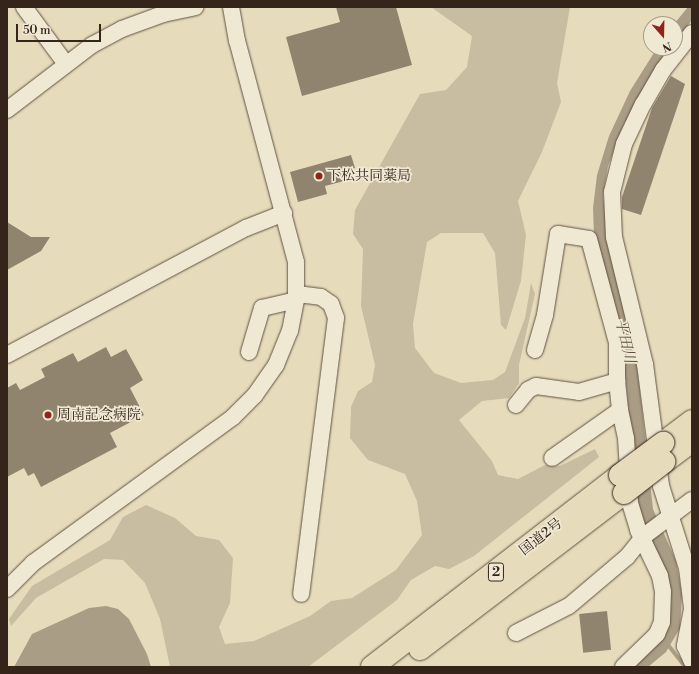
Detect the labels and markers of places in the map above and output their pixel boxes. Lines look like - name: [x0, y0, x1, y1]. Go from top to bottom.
- place label: 下松共同薬局: [327, 168, 411, 184]
- marker: 下松共同薬局: [314, 171, 324, 181]
- place label: 周南記念病院: [57, 407, 141, 423]
- marker: 周南記念病院: [42, 409, 54, 421]

